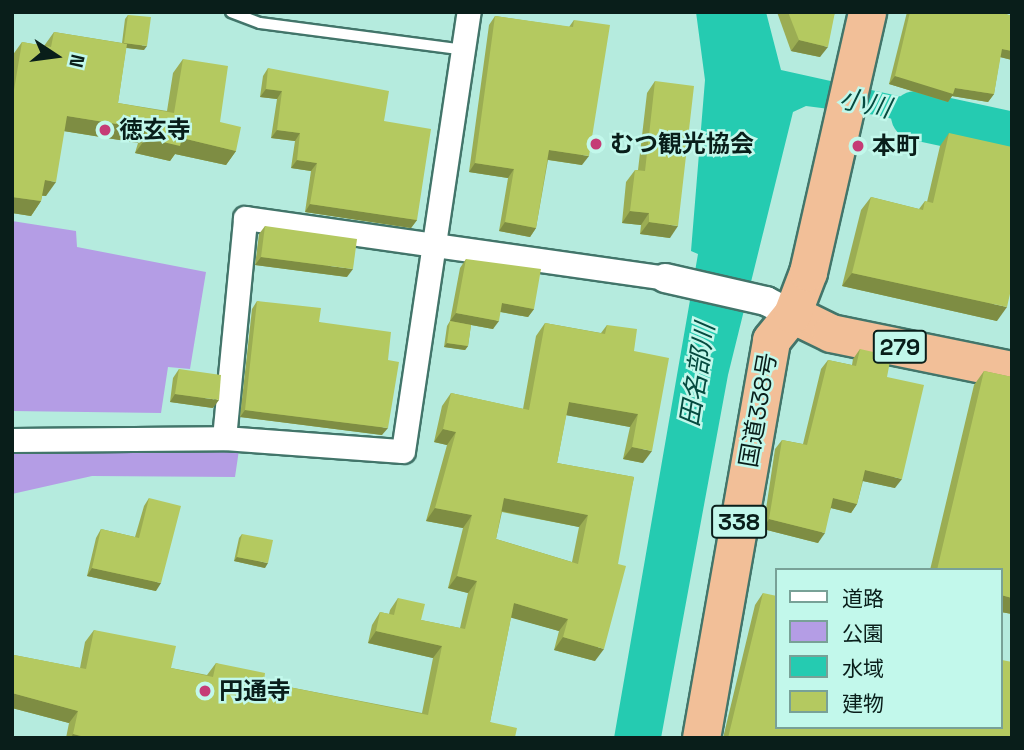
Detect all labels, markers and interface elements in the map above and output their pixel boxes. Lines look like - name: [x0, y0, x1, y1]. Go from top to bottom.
- north arrow: [21, 21, 91, 91]
- text: N: [63, 52, 91, 70]
- water label: 小川: [836, 83, 894, 125]
- place label: 徳玄寺: [119, 116, 191, 144]
- marker: 徳玄寺: [97, 122, 113, 138]
- place label: むつ観光協会: [610, 130, 754, 158]
- place label: 本町: [872, 132, 920, 160]
- marker: むつ観光協会: [588, 136, 604, 152]
- marker: 本町: [850, 138, 866, 154]
- water label: 田名部川: [674, 321, 722, 429]
- road number: 279: [872, 328, 928, 366]
- street label: 国道338号: [734, 350, 782, 470]
- road number: 338: [711, 502, 767, 542]
- legend: [776, 568, 1003, 729]
- text: 道路: [842, 585, 884, 612]
- text: 公園: [842, 620, 884, 647]
- text: 水域: [842, 655, 884, 682]
- place label: 円通寺: [219, 677, 291, 705]
- marker: 円通寺: [197, 683, 213, 699]
- text: 建物: [842, 690, 884, 717]

